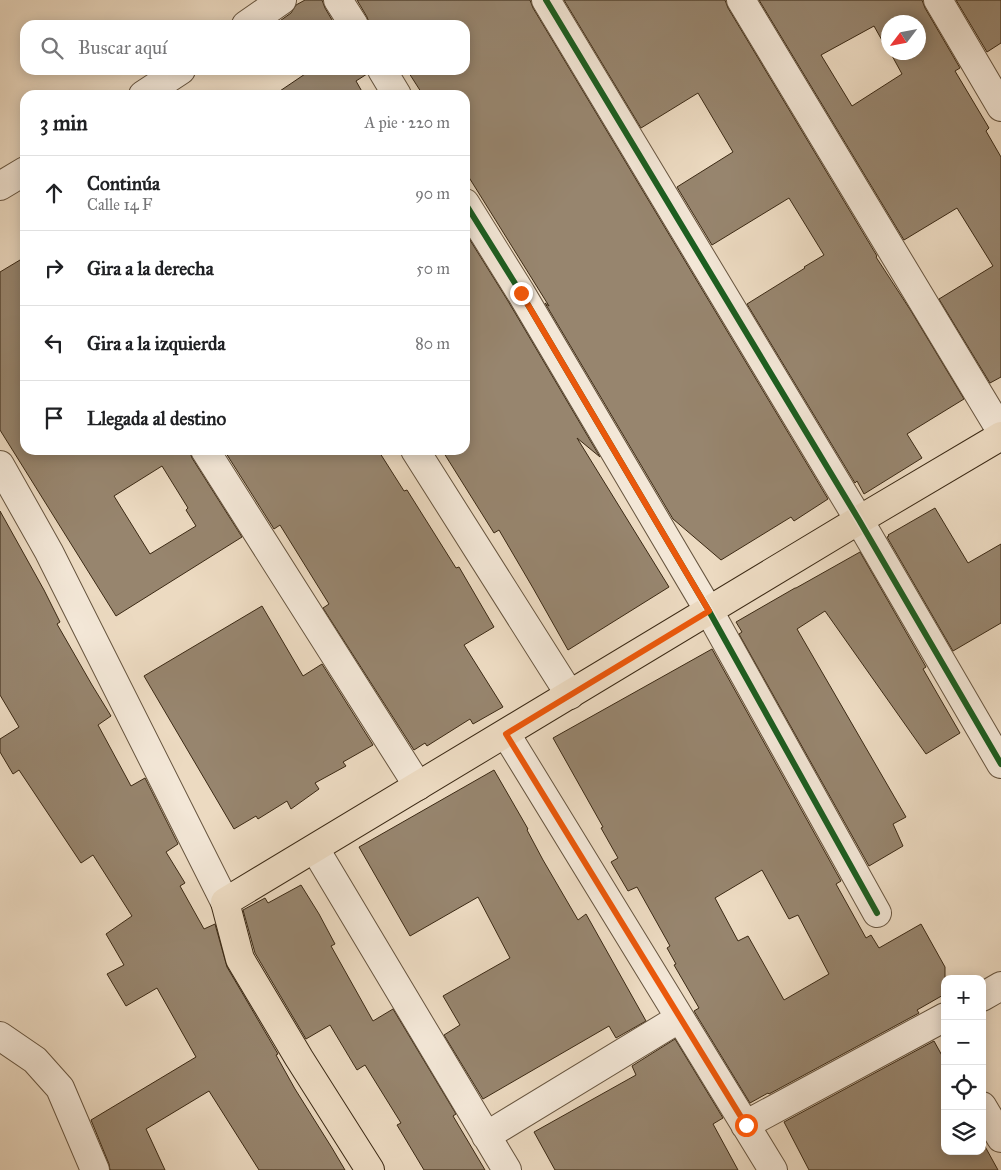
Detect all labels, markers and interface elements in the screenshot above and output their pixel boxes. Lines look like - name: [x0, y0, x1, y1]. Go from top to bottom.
- north arrow: [881, 15, 926, 60]
- search box: [20, 20, 470, 75]
- icon: search: [38, 34, 66, 62]
- text: Buscar aquí: [78, 36, 167, 59]
- text: 3 min: [40, 110, 88, 136]
- text: A pie · 220 m: [364, 113, 450, 132]
- text: Continúa: [87, 172, 160, 195]
- icon: ahead: [40, 179, 68, 207]
- text: 90 m: [415, 184, 450, 203]
- text: Calle 14 F: [87, 195, 153, 214]
- icon: right: [40, 254, 68, 282]
- text: Gira a la derecha: [87, 257, 214, 280]
- text: 50 m: [416, 259, 450, 278]
- route end: [510, 282, 533, 305]
- icon: left: [40, 329, 68, 357]
- text: Gira a la izquierda: [87, 332, 226, 355]
- text: 80 m: [415, 334, 450, 353]
- icon: arrive: [40, 404, 68, 432]
- text: Llegada al destino: [87, 407, 226, 430]
- map controls: [941, 975, 986, 1155]
- button: +: [941, 975, 986, 1020]
- button: −: [941, 1020, 986, 1065]
- button: locate: [941, 1065, 986, 1110]
- button: layers: [941, 1110, 986, 1155]
- route start: [735, 1114, 758, 1137]

